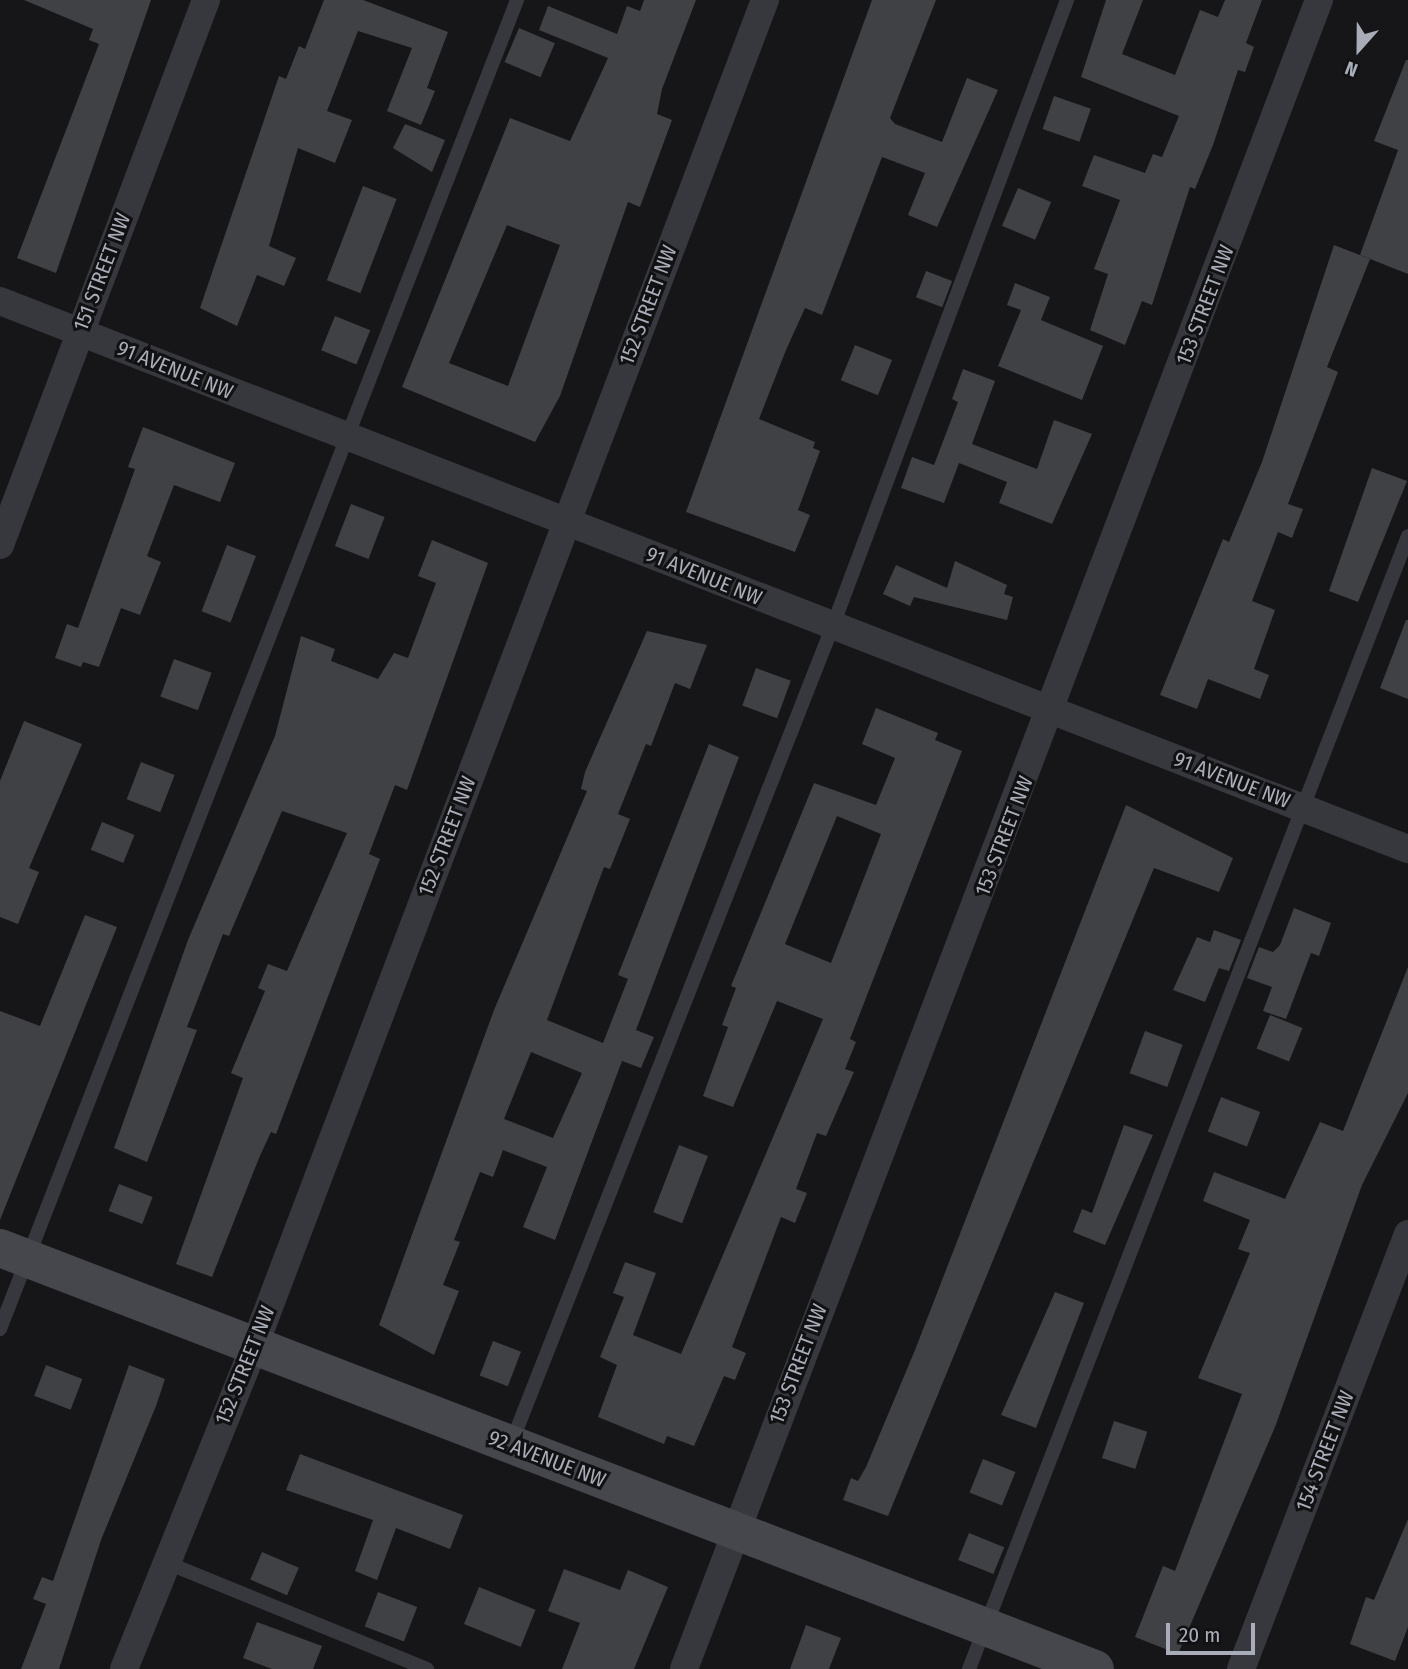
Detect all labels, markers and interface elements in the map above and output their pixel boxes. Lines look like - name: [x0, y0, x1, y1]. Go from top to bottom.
- north arrow: [1324, 14, 1394, 84]
- text: N: [1342, 56, 1361, 82]
- street label: 151 STREET NW: [68, 210, 136, 334]
- street label: 152 STREET NW: [614, 242, 682, 368]
- street label: 153 STREET NW: [1171, 242, 1239, 368]
- street label: 91 AVENUE NW: [113, 335, 237, 405]
- street label: 91 AVENUE NW: [642, 541, 766, 611]
- street label: 91 AVENUE NW: [1170, 746, 1294, 814]
- street label: 152 STREET NW: [413, 773, 481, 899]
- street label: 153 STREET NW: [970, 773, 1038, 899]
- street label: 153 STREET NW: [764, 1301, 832, 1427]
- street label: 152 STREET NW: [210, 1302, 280, 1428]
- street label: 154 STREET NW: [1291, 1387, 1359, 1515]
- street label: 92 AVENUE NW: [485, 1425, 609, 1493]
- scale bar: [1170, 1610, 1259, 1654]
- text: 20 m: [1179, 1622, 1220, 1648]

